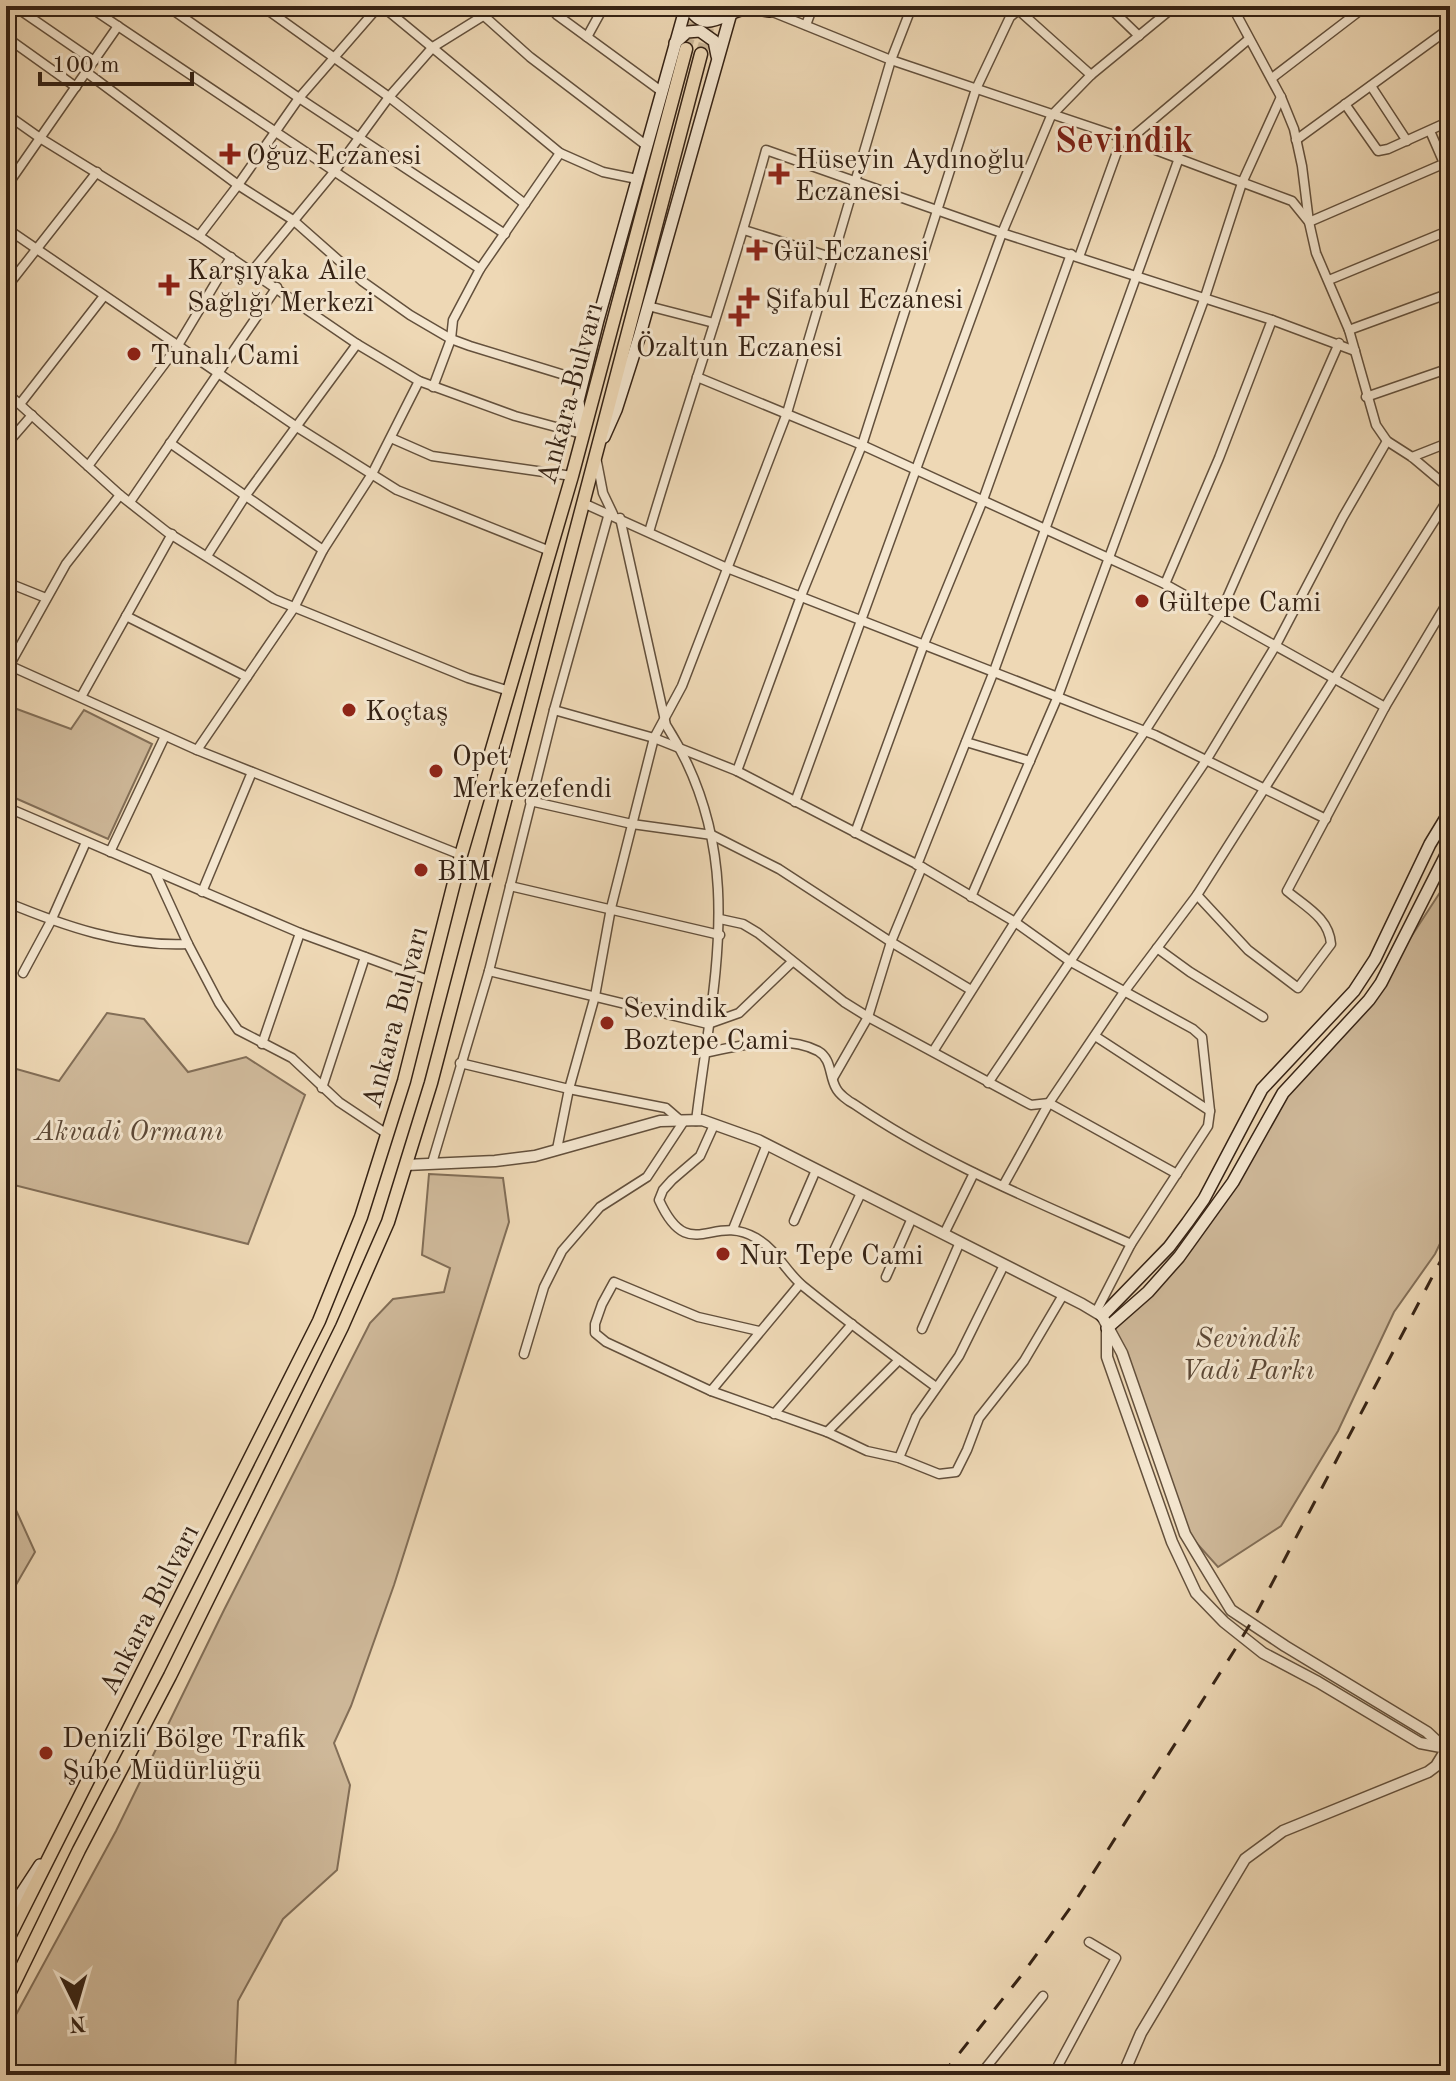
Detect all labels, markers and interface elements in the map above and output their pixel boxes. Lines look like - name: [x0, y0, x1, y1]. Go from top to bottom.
- scale bar: [40, 36, 192, 86]
- text: 100 m: [52, 54, 120, 78]
- district label: Sevindik: [1054, 125, 1194, 161]
- place label: Oğuz Eczanesi: [246, 143, 421, 171]
- marker: Oğuz Eczanesi: [221, 145, 239, 163]
- place label: Hüseyin Aydınoğlu Eczanesi: [795, 147, 1025, 207]
- marker: Hüseyin Aydınoğlu Eczanesi: [770, 165, 788, 183]
- place label: Gül Eczanesi: [773, 239, 929, 267]
- marker: Gül Eczanesi: [748, 241, 766, 259]
- place label: Karşıyaka Aile Sağlığı Merkezi: [187, 258, 374, 318]
- marker: Karşıyaka Aile Sağlığı Merkezi: [158, 274, 180, 296]
- place label: Şifabul Eczanesi: [765, 287, 963, 315]
- marker: Şifabul Eczanesi: [740, 289, 758, 307]
- street label: Ankara Bulvarı: [534, 300, 610, 488]
- marker: Özaltun Eczanesi: [730, 307, 748, 325]
- place label: Özaltun Eczanesi: [636, 331, 842, 363]
- place label: Tunalı Cami: [150, 343, 299, 371]
- marker: Tunalı Cami: [125, 345, 143, 363]
- place label: Gültepe Cami: [1158, 590, 1321, 618]
- marker: Gültepe Cami: [1133, 592, 1151, 610]
- place label: Koçtaş: [365, 699, 448, 727]
- marker: Koçtaş: [340, 701, 358, 719]
- place label: Opet Merkezefendi: [452, 744, 612, 804]
- marker: Opet Merkezefendi: [427, 762, 445, 780]
- place label: BİM: [437, 855, 491, 887]
- marker: BİM: [412, 861, 430, 879]
- street label: Ankara Bulvarı: [359, 924, 435, 1112]
- place label: Sevindik Boztepe Cami: [623, 996, 789, 1056]
- marker: Sevindik Boztepe Cami: [598, 1014, 616, 1032]
- park label: Akvadi Ormanı: [32, 1119, 224, 1147]
- place label: Nur Tepe Cami: [739, 1243, 923, 1271]
- marker: Nur Tepe Cami: [714, 1245, 732, 1263]
- park label: Sevindik Vadi Parkı: [1181, 1326, 1315, 1386]
- street label: Ankara Bulvarı: [96, 1521, 206, 1700]
- place label: Denizli Bölge Trafik Şube Müdürlüğü: [62, 1726, 306, 1786]
- marker: Denizli Bölge Trafik Şube Müdürlüğü: [37, 1744, 55, 1762]
- north arrow: [36, 1965, 116, 2045]
- text: N: [68, 2011, 87, 2035]

